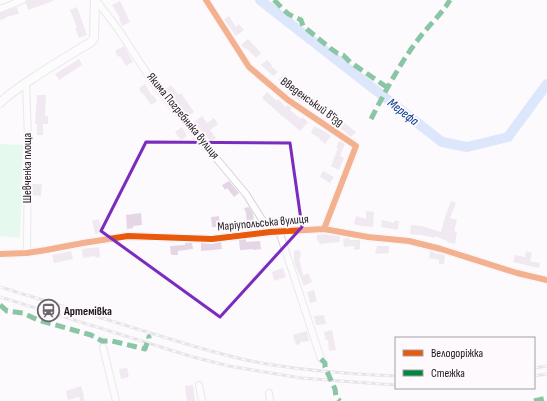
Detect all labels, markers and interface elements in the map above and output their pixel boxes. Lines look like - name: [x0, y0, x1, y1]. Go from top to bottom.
- street label: Якима Погребняка вулиця: [144, 70, 223, 163]
- street label: Введенський в'їзд: [277, 74, 347, 130]
- water label: Мерефа: [384, 95, 422, 130]
- street label: Шевченка площа: [20, 132, 35, 203]
- street label: Маріупольська вулиця: [217, 212, 310, 234]
- station icon: Артемівка: [35, 298, 61, 324]
- place label: Артемівка: [63, 304, 112, 319]
- legend: [395, 337, 535, 389]
- text: Велодоріжка: [431, 346, 483, 361]
- text: Стежка: [431, 366, 465, 381]

